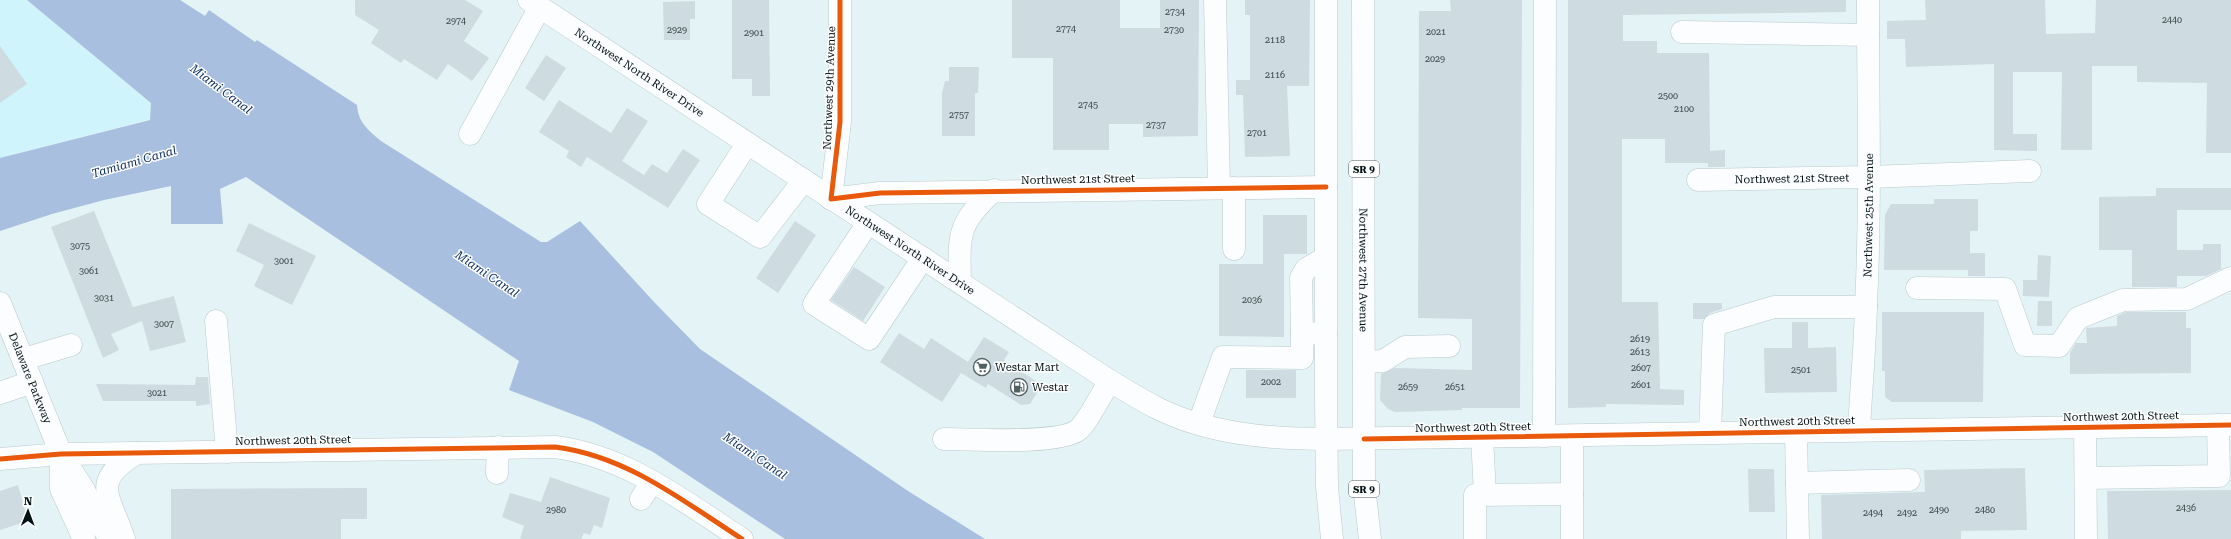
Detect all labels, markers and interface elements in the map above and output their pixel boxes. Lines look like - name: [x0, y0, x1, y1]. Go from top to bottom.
- house number: 2734: [1165, 7, 1185, 17]
- house number: 2440: [2162, 15, 2182, 25]
- house number: 2974: [446, 16, 466, 26]
- house number: 2774: [1056, 24, 1076, 34]
- house number: 2929: [667, 25, 687, 35]
- house number: 2730: [1164, 25, 1184, 35]
- street label: Northwest North River Drive: [572, 26, 706, 120]
- street label: Northwest 29th Avenue: [821, 26, 838, 150]
- house number: 2021: [1426, 27, 1446, 37]
- house number: 2901: [744, 28, 764, 38]
- house number: 2118: [1265, 35, 1285, 45]
- house number: 2029: [1425, 54, 1445, 64]
- water label: Miami Canal: [187, 61, 255, 117]
- house number: 2116: [1265, 70, 1285, 80]
- house number: 2500: [1658, 91, 1678, 101]
- house number: 2745: [1078, 100, 1098, 110]
- house number: 2100: [1674, 104, 1694, 114]
- house number: 2757: [949, 110, 969, 120]
- house number: 2737: [1146, 120, 1166, 130]
- house number: 2701: [1247, 128, 1267, 138]
- water label: Tamiami Canal: [90, 143, 178, 181]
- street label: Northwest 25th Avenue: [1861, 153, 1876, 278]
- road number: SR 9: [1349, 161, 1379, 177]
- street label: Northwest 21st Street: [1735, 171, 1849, 186]
- street label: Northwest 21st Street: [1021, 172, 1135, 187]
- street label: Northwest North River Drive: [843, 203, 977, 298]
- street label: Northwest 27th Avenue: [1356, 208, 1370, 332]
- house number: 3075: [70, 241, 90, 251]
- water label: Miami Canal: [452, 247, 522, 301]
- house number: 3001: [274, 256, 294, 266]
- house number: 3061: [79, 266, 99, 276]
- house number: 3031: [94, 293, 114, 303]
- house number: 2036: [1242, 295, 1262, 305]
- house number: 3007: [154, 319, 174, 329]
- street label: Delaware Parkway: [6, 331, 54, 426]
- house number: 2619: [1630, 334, 1650, 344]
- house number: 2613: [1630, 347, 1650, 357]
- supermarket icon: Westar Mart: [972, 357, 992, 377]
- place label: Westar Mart: [995, 361, 1059, 374]
- house number: 2607: [1631, 363, 1651, 373]
- house number: 2501: [1791, 365, 1811, 375]
- fuel station icon: Westar: [1009, 377, 1029, 397]
- house number: 2002: [1261, 377, 1281, 387]
- house number: 2601: [1631, 380, 1651, 390]
- place label: Westar: [1032, 381, 1069, 394]
- house number: 2659: [1398, 382, 1418, 392]
- house number: 2651: [1445, 382, 1465, 392]
- house number: 3021: [147, 388, 167, 398]
- street label: Northwest 20th Street: [2063, 409, 2179, 424]
- street label: Northwest 20th Street: [1739, 414, 1855, 429]
- street label: Northwest 20th Street: [1415, 420, 1531, 435]
- water label: Miami Canal: [720, 429, 790, 483]
- street label: Northwest 20th Street: [235, 433, 351, 448]
- road number: SR 9: [1349, 481, 1379, 497]
- north arrow: [8, 491, 48, 531]
- text: N: [24, 495, 33, 508]
- house number: 2436: [2176, 503, 2196, 513]
- house number: 2980: [546, 505, 566, 515]
- house number: 2490: [1929, 505, 1949, 515]
- house number: 2480: [1975, 505, 1995, 515]
- house number: 2494: [1863, 508, 1883, 518]
- house number: 2492: [1897, 508, 1917, 518]

